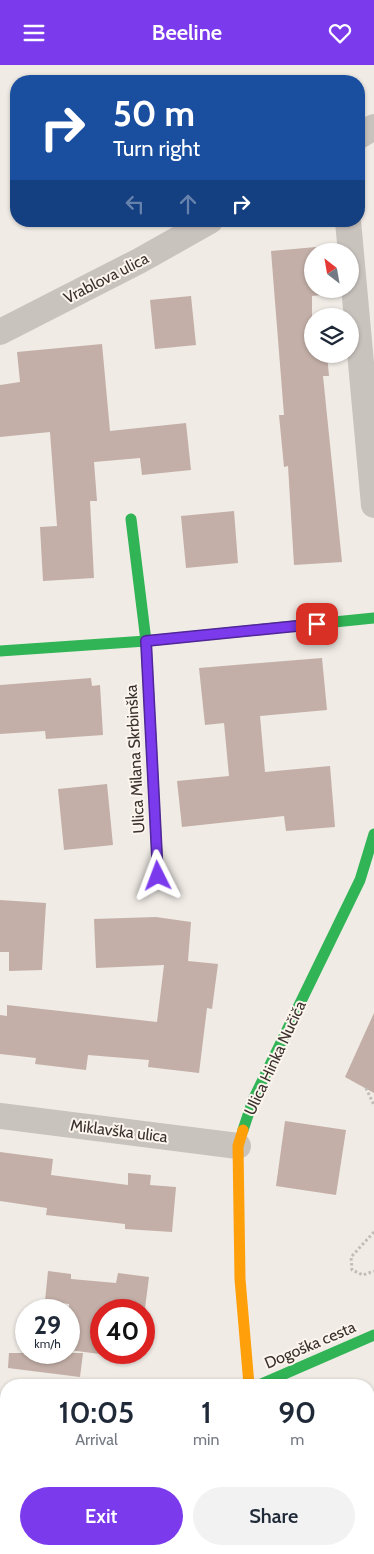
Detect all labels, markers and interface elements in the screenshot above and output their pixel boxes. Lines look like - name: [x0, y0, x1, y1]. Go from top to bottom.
- icon: menu: [20, 19, 48, 47]
- text: Beeline: [152, 19, 222, 46]
- icon: heart: [326, 19, 354, 47]
- text: 50 m: [113, 92, 195, 135]
- icon: right: [30, 95, 95, 160]
- text: Turn right: [113, 135, 200, 162]
- icon: left: [121, 190, 149, 218]
- icon: ahead: [174, 190, 202, 218]
- icon: right: [227, 190, 255, 218]
- north arrow: [304, 243, 359, 297]
- map controls: [304, 243, 359, 363]
- street label: Vrablova ulica: [60, 248, 152, 307]
- button: layers: [304, 308, 359, 363]
- pin: [296, 603, 338, 645]
- icon: arrive: [303, 610, 331, 638]
- street label: Ulica Milana Skrbinška: [122, 684, 148, 834]
- position arrow: [131, 849, 183, 901]
- street label: Ulica Hinka Nučiča: [240, 997, 310, 1118]
- street label: Miklavška ulica: [69, 1116, 169, 1146]
- speed limit sign: 40: [90, 1299, 155, 1364]
- text: 29: [34, 1310, 61, 1340]
- street label: Dogoška cesta: [262, 1317, 359, 1373]
- text: km/h: [34, 1336, 61, 1351]
- text: 10:05: [59, 1394, 134, 1431]
- text: 1: [201, 1394, 212, 1431]
- text: 90: [278, 1394, 316, 1431]
- text: Arrival: [75, 1430, 118, 1449]
- text: min: [193, 1430, 219, 1449]
- text: m: [290, 1430, 304, 1449]
- button: Exit: [20, 1487, 183, 1545]
- button: Share: [193, 1487, 355, 1545]

